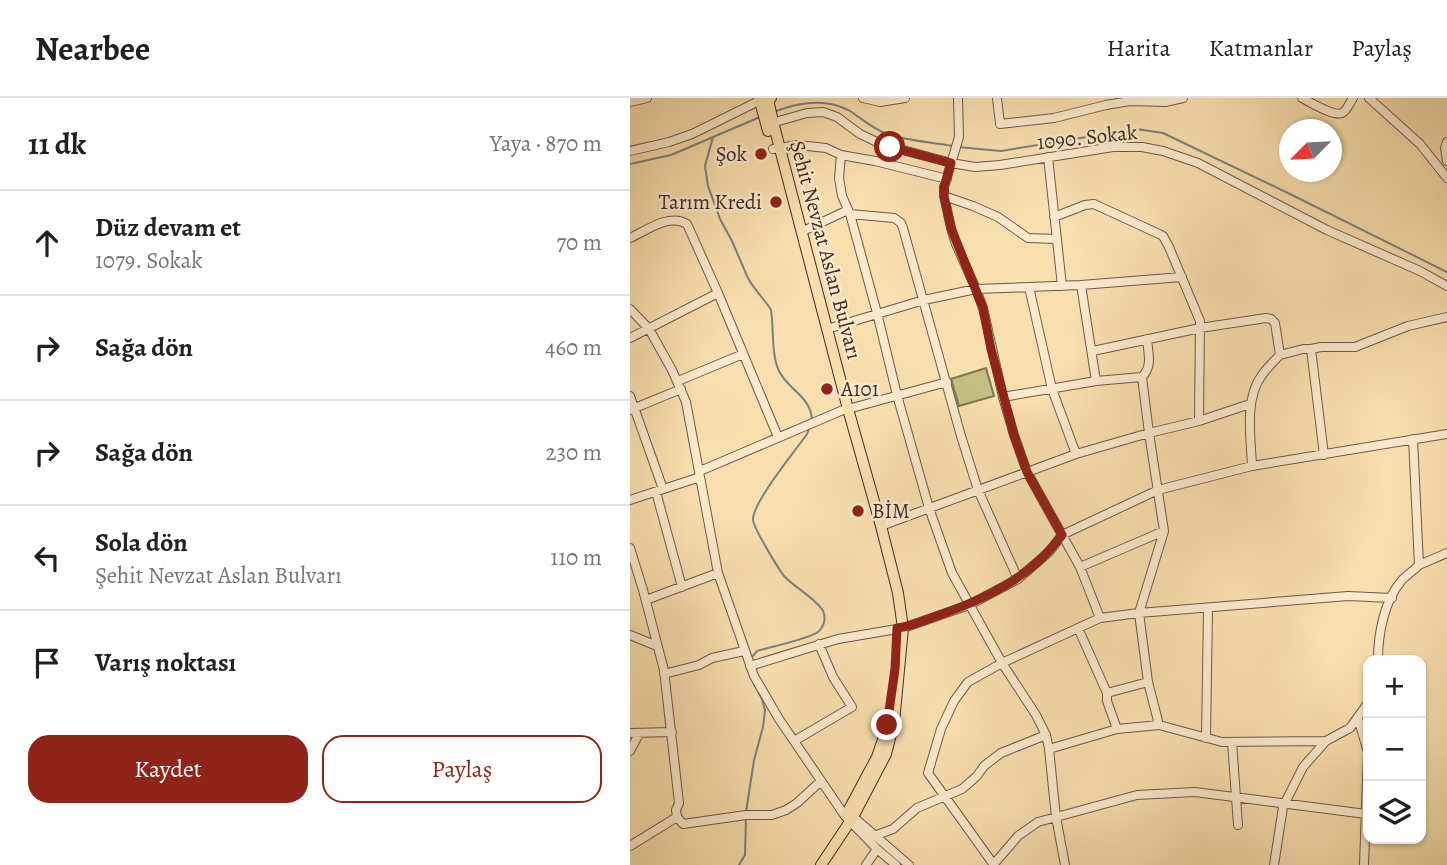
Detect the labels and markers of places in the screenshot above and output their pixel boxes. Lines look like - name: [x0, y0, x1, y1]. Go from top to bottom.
- place label: Şok: [715, 140, 748, 168]
- marker: Şok: [753, 146, 769, 162]
- place label: Tarım Kredi: [659, 188, 762, 216]
- marker: Tarım Kredi: [768, 194, 784, 210]
- place label: A101: [840, 375, 879, 403]
- marker: A101: [819, 381, 835, 397]
- place label: BİM: [872, 497, 910, 525]
- marker: BİM: [850, 503, 866, 519]

